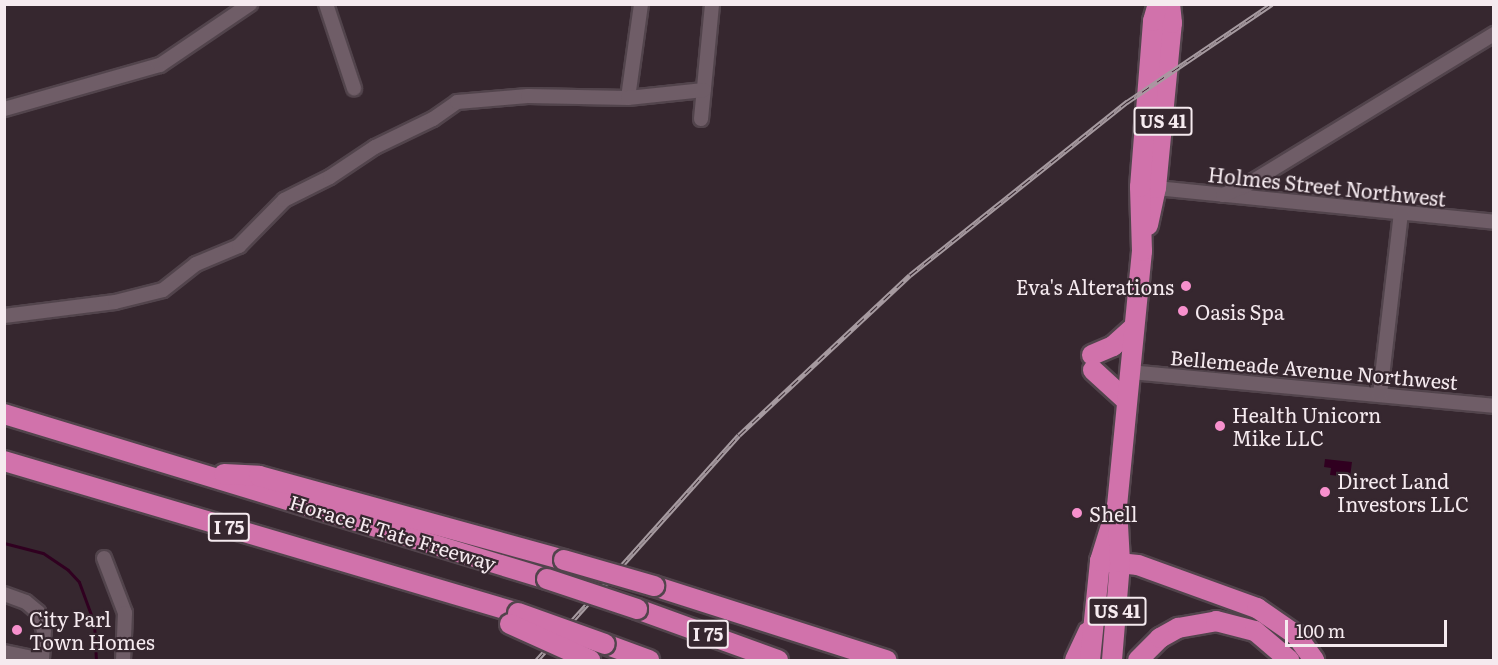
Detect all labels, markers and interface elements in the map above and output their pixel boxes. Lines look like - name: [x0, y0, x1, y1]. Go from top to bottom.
- road number: US 41: [1133, 106, 1193, 136]
- street label: Holmes Street Northwest: [1207, 162, 1447, 210]
- place label: Eva's Alterations: [1016, 274, 1174, 298]
- marker: Eva's Alterations: [1179, 279, 1193, 293]
- place label: Oasis Spa: [1195, 299, 1285, 323]
- marker: Oasis Spa: [1176, 304, 1190, 318]
- street label: Bellemeade Avenue Northwest: [1169, 344, 1459, 394]
- place label: Health Unicorn Mike LLC: [1232, 402, 1381, 449]
- marker: Health Unicorn Mike LLC: [1213, 419, 1227, 433]
- place label: Direct Land Investors LLC: [1337, 468, 1469, 515]
- marker: Direct Land Investors LLC: [1318, 485, 1332, 499]
- street label: Horace E Tate Freeway: [287, 489, 499, 575]
- place label: Shell: [1089, 501, 1138, 525]
- marker: Shell: [1070, 506, 1084, 520]
- road number: I 75: [206, 512, 252, 542]
- road number: US 41: [1087, 596, 1147, 626]
- place label: City Parl Town Homes: [29, 606, 155, 653]
- scale bar: [1288, 608, 1450, 646]
- text: 100 m: [1296, 617, 1345, 644]
- road number: I 75: [686, 619, 730, 649]
- marker: City Parl Town Homes: [10, 623, 24, 637]

